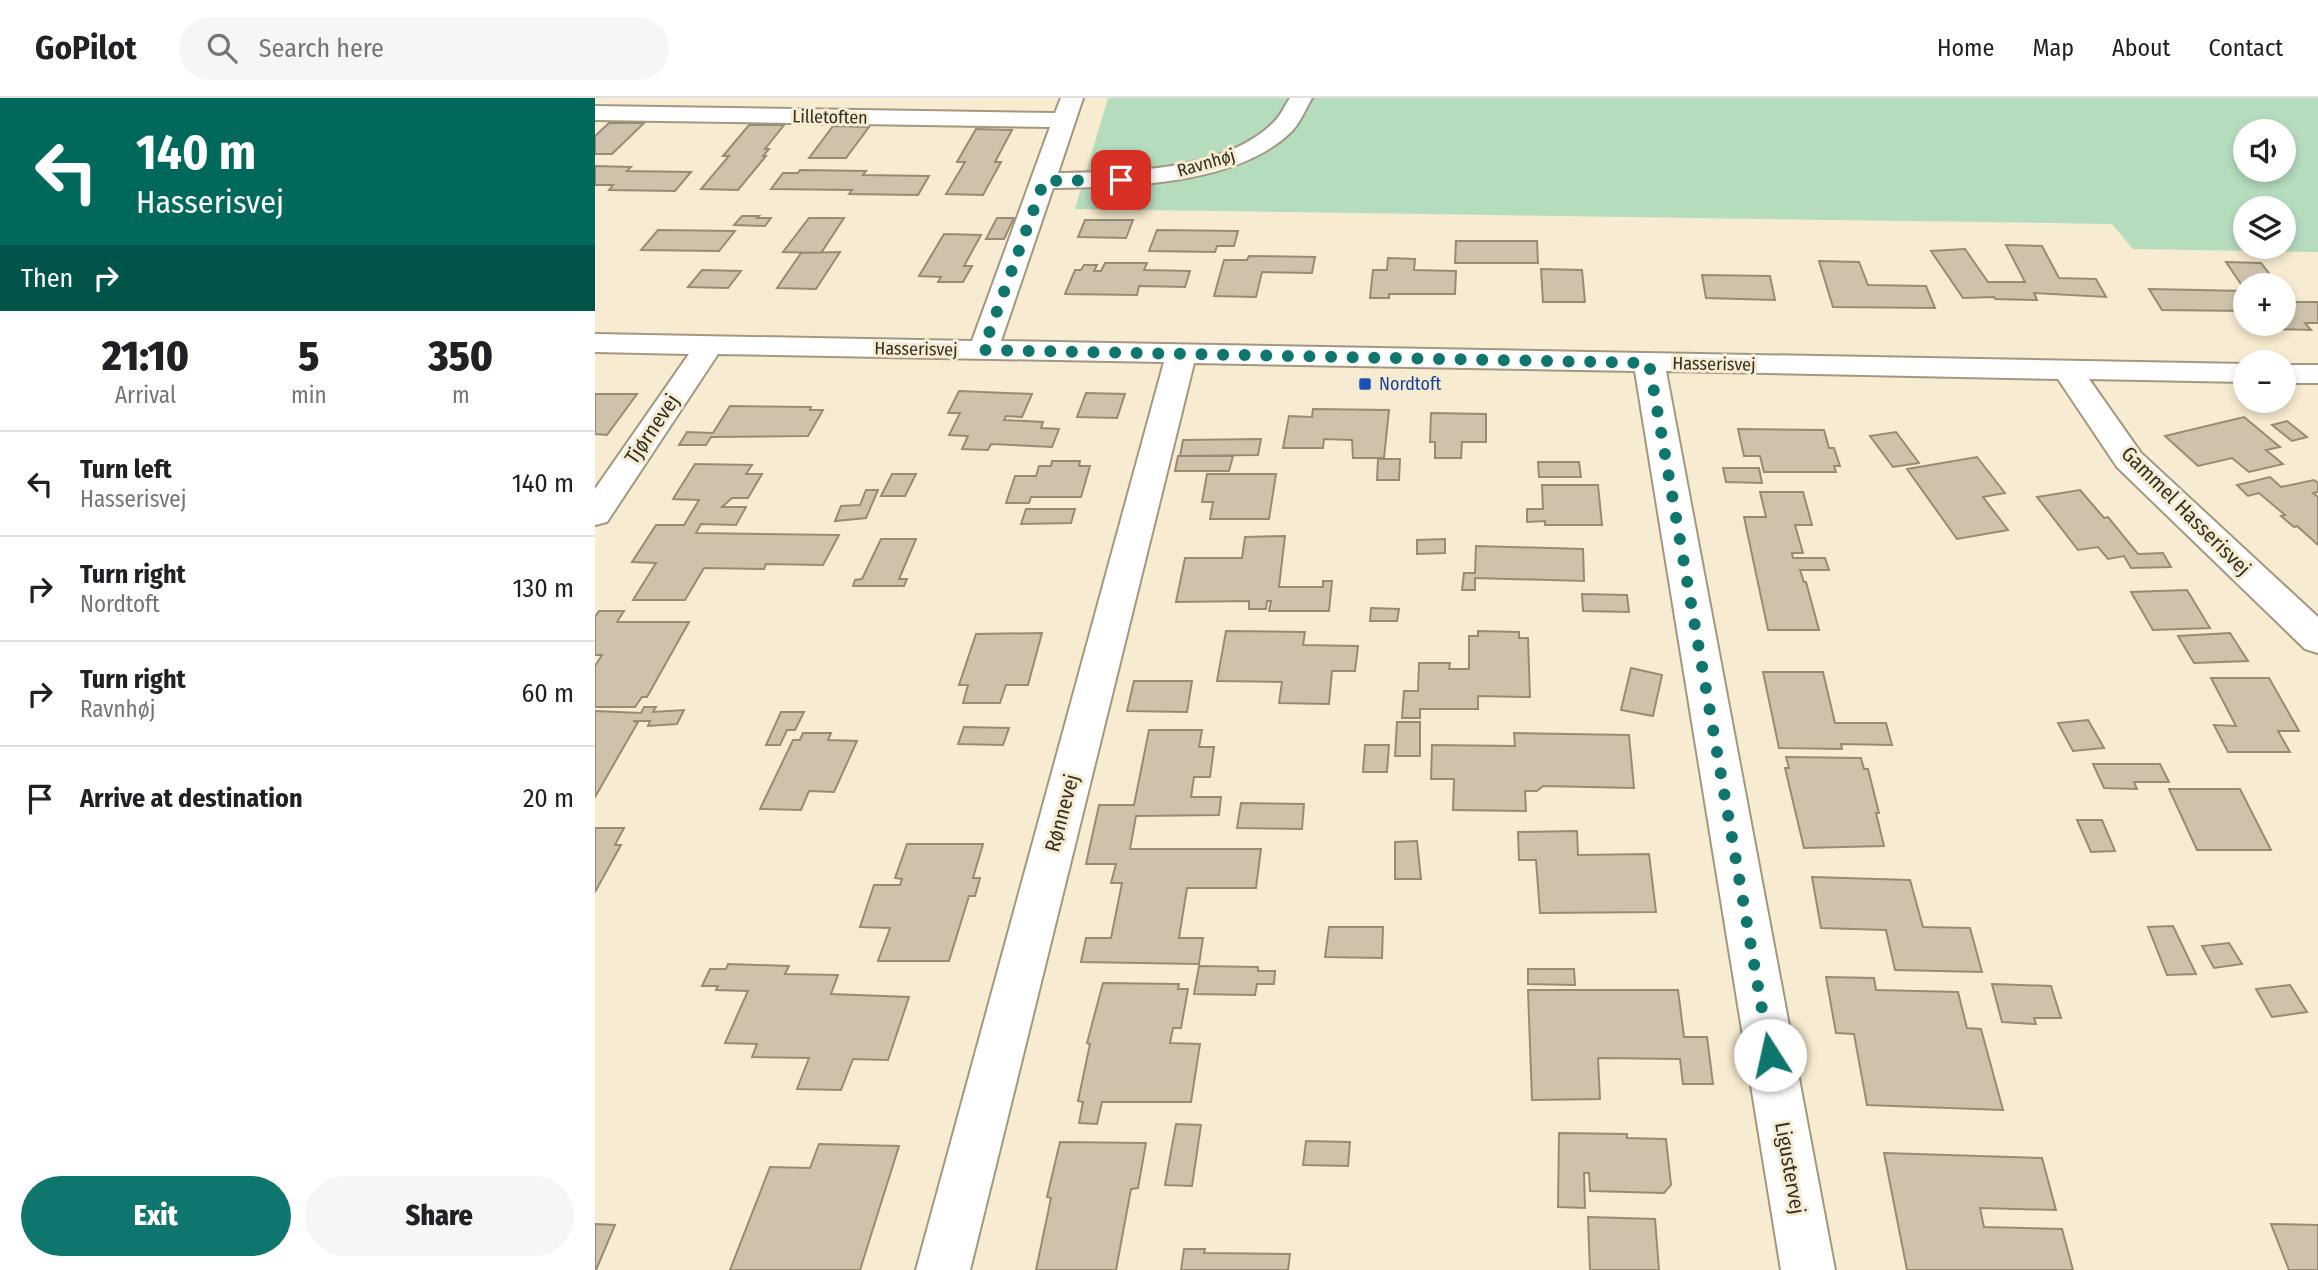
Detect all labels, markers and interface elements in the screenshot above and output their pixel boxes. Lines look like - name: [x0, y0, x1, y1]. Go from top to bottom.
- search box: [179, 17, 669, 80]
- text: GoPilot: [35, 28, 137, 68]
- icon: search: [203, 29, 241, 67]
- text: Search here: [259, 33, 384, 64]
- text: Home: [1937, 34, 1994, 62]
- text: Map: [2032, 34, 2074, 62]
- text: About: [2112, 34, 2170, 62]
- text: Contact: [2208, 34, 2283, 62]
- street label: Lilletoften: [792, 105, 868, 129]
- map controls: [2233, 119, 2296, 413]
- button: sound: [2233, 119, 2296, 182]
- text: 140 m: [136, 123, 256, 182]
- icon: left: [21, 126, 112, 217]
- street label: Ravnhøj: [1175, 144, 1237, 182]
- pin: [1091, 150, 1151, 210]
- icon: arrive: [1102, 161, 1140, 199]
- text: Hasserisvej: [136, 183, 284, 221]
- button: layers: [2233, 196, 2296, 259]
- icon: right: [87, 259, 125, 297]
- text: Then: [21, 263, 73, 294]
- button: +: [2233, 273, 2296, 336]
- text: 21:10: [102, 331, 189, 381]
- text: 5: [298, 331, 319, 381]
- text: 350: [429, 331, 493, 381]
- street label: Hasserisvej: [874, 337, 958, 361]
- button: −: [2233, 350, 2296, 413]
- street label: Hasserisvej: [1672, 352, 1756, 376]
- place label: Nordtoft: [1379, 373, 1441, 395]
- marker: Nordtoft: [1357, 376, 1373, 392]
- text: Arrival: [115, 381, 176, 409]
- text: min: [291, 381, 327, 409]
- text: m: [452, 381, 470, 409]
- street label: Tjørnevej: [619, 389, 685, 469]
- street label: Gammel Hasserisvej: [2116, 441, 2256, 581]
- text: Turn left: [80, 454, 172, 485]
- icon: left: [21, 465, 59, 503]
- text: 140 m: [512, 468, 574, 499]
- text: Hasserisvej: [80, 485, 186, 513]
- text: Turn right: [80, 559, 186, 590]
- icon: right: [21, 570, 59, 608]
- text: 130 m: [512, 573, 574, 604]
- text: Nordtoft: [80, 590, 160, 618]
- text: Turn right: [80, 664, 186, 695]
- icon: right: [21, 675, 59, 713]
- text: 60 m: [521, 678, 574, 709]
- text: Ravnhøj: [80, 695, 156, 723]
- street label: Rønnevej: [1039, 771, 1085, 855]
- icon: arrive: [21, 780, 59, 818]
- text: Arrive at destination: [80, 783, 303, 814]
- text: 20 m: [523, 783, 574, 814]
- position arrow: [1733, 1018, 1807, 1092]
- street label: Ligustervej: [1769, 1120, 1811, 1216]
- button: Exit: [21, 1176, 291, 1256]
- button: Share: [305, 1176, 574, 1256]

